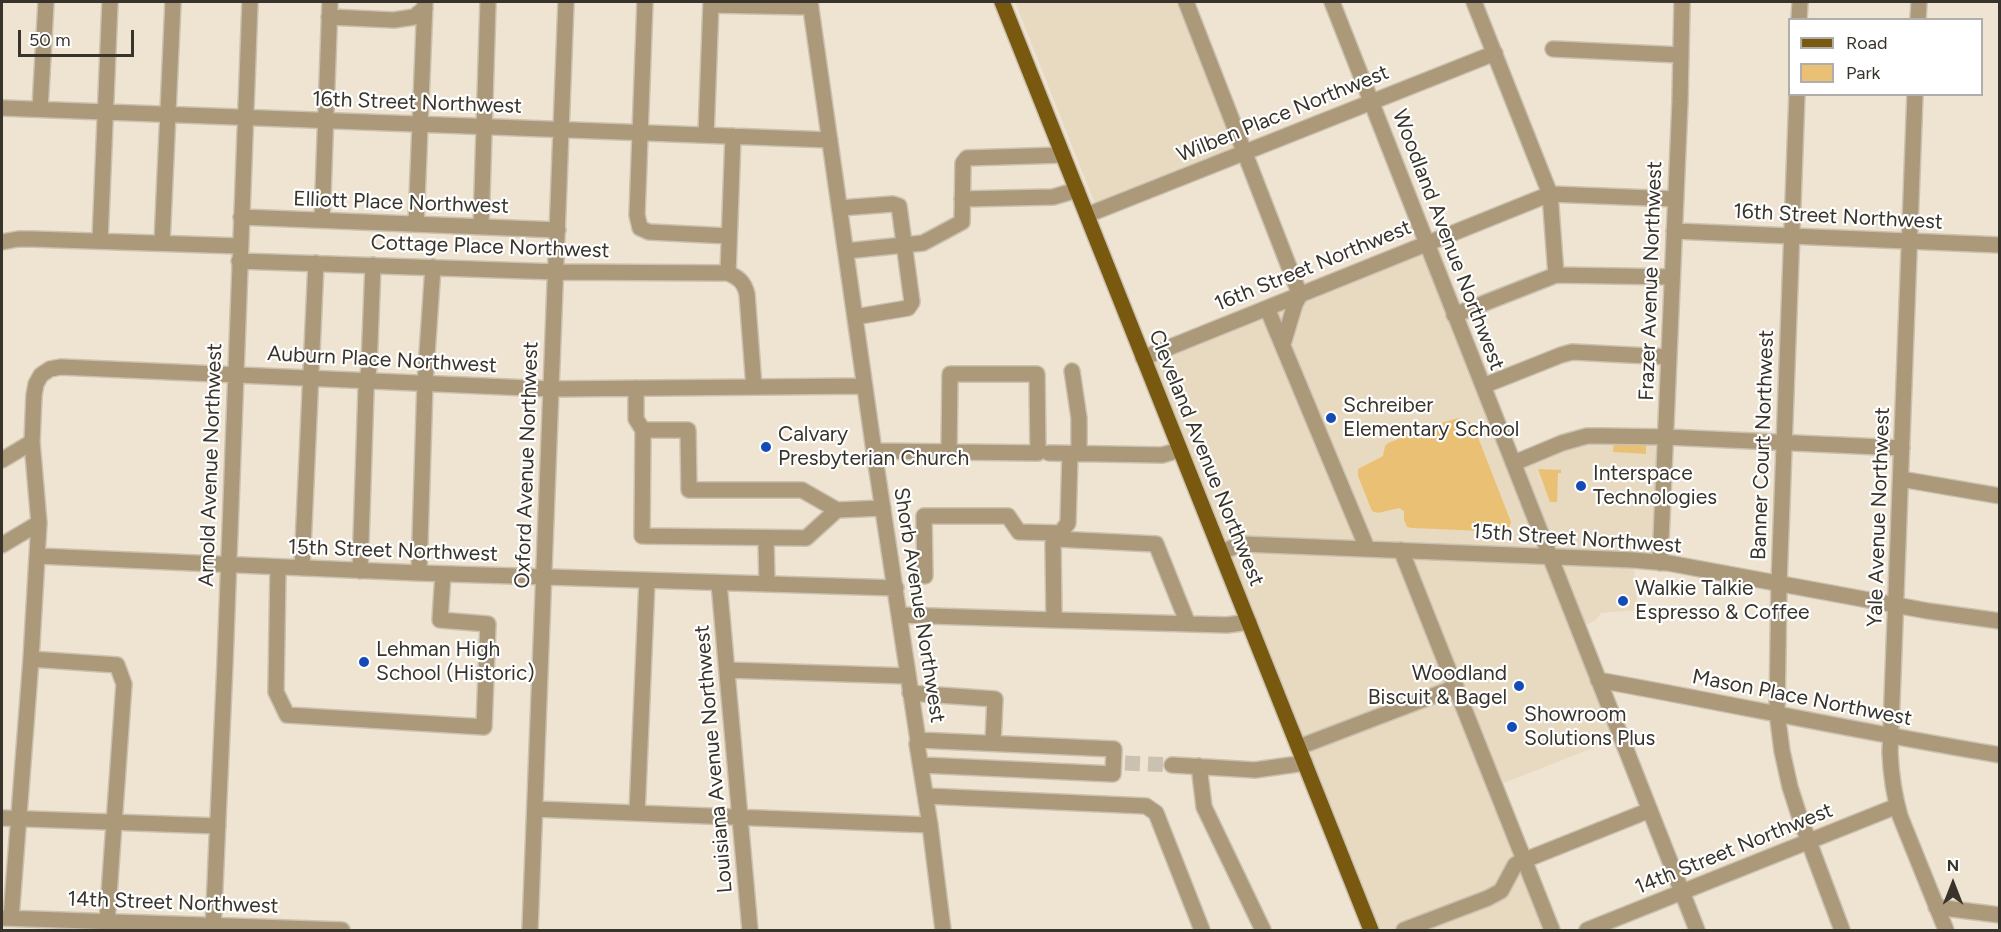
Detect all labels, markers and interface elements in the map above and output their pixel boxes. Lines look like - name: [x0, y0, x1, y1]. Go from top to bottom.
- scale bar: [21, 18, 136, 56]
- legend: [1788, 18, 1983, 96]
- text: 50 m: [29, 29, 71, 51]
- text: Road: [1846, 32, 1887, 54]
- street label: Wilben Place Northwest: [1173, 60, 1393, 168]
- text: Park: [1846, 62, 1880, 84]
- street label: 16th Street Northwest: [312, 87, 522, 119]
- street label: Woodland Avenue Northwest: [1387, 106, 1509, 374]
- street label: Frazer Avenue Northwest: [1634, 161, 1668, 401]
- street label: Elliott Place Northwest: [293, 187, 509, 219]
- street label: 16th Street Northwest: [1733, 199, 1943, 235]
- street label: 16th Street Northwest: [1211, 215, 1415, 317]
- street label: Cottage Place Northwest: [370, 230, 610, 264]
- street label: Cleveland Avenue Northwest: [1143, 326, 1269, 590]
- street label: Banner Court Northwest: [1746, 329, 1780, 561]
- street label: Auburn Place Northwest: [267, 341, 497, 379]
- street label: Oxford Avenue Northwest: [510, 341, 544, 589]
- street label: Arnold Avenue Northwest: [194, 343, 228, 587]
- place label: Schreiber Elementary School: [1343, 393, 1519, 443]
- street label: Yale Avenue Northwest: [1863, 407, 1895, 627]
- marker: Schreiber Elementary School: [1324, 411, 1338, 425]
- place label: Calvary Presbyterian Church: [778, 422, 969, 472]
- marker: Calvary Presbyterian Church: [759, 440, 773, 454]
- place label: Interspace Technologies: [1593, 461, 1717, 511]
- marker: Interspace Technologies: [1574, 479, 1588, 493]
- street label: Shorb Avenue Northwest: [888, 485, 950, 725]
- street label: 15th Street Northwest: [1471, 519, 1683, 559]
- street label: 15th Street Northwest: [288, 535, 498, 567]
- place label: Walkie Talkie Espresso & Coffee: [1635, 576, 1810, 626]
- marker: Walkie Talkie Espresso & Coffee: [1616, 594, 1630, 608]
- street label: Louisiana Avenue Northwest: [690, 624, 738, 894]
- place label: Lehman High School (Historic): [376, 637, 535, 687]
- marker: Lehman High School (Historic): [357, 655, 371, 669]
- place label: Woodland Biscuit & Bagel: [1368, 661, 1507, 711]
- street label: Mason Place Northwest: [1690, 664, 1914, 732]
- marker: Woodland Biscuit & Bagel: [1512, 679, 1526, 693]
- place label: Showroom Solutions Plus: [1524, 702, 1655, 752]
- marker: Showroom Solutions Plus: [1505, 720, 1519, 734]
- street label: 14th Street Northwest: [1631, 798, 1837, 900]
- north arrow: [1923, 854, 1983, 914]
- text: N: [1947, 856, 1959, 875]
- street label: 14th Street Northwest: [67, 887, 279, 919]

